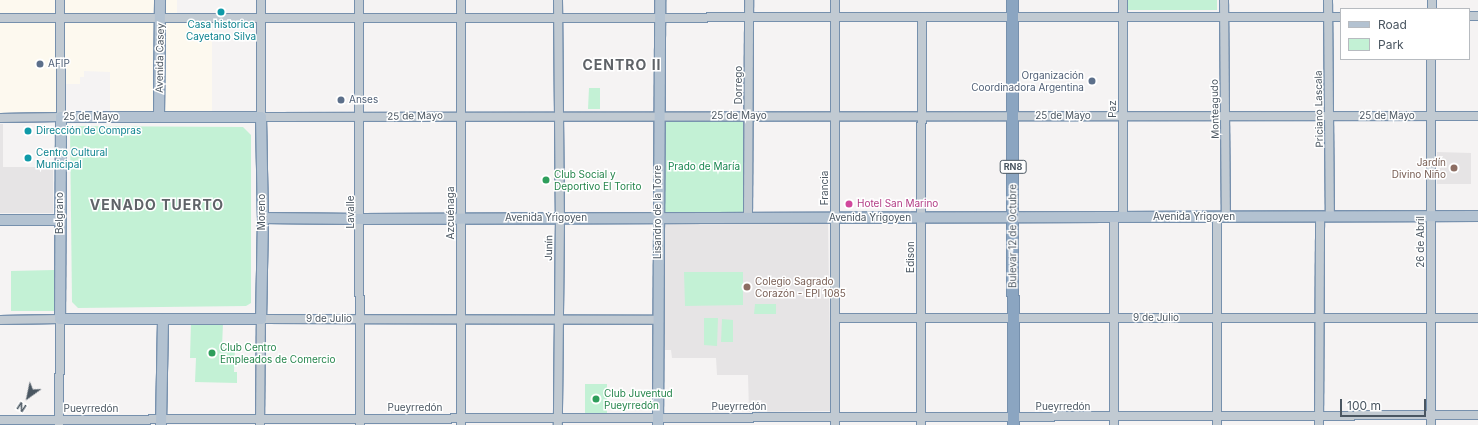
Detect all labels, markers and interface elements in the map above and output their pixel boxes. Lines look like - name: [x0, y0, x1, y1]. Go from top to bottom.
- marker: Casa historica Cayetano Silva: [216, 7, 226, 17]
- legend: [1340, 8, 1470, 60]
- text: Road: [1378, 17, 1407, 32]
- place label: Casa historica Cayetano Silva: [186, 18, 256, 42]
- street label: Avenida Casey: [153, 23, 167, 93]
- text: Park: [1378, 37, 1404, 52]
- district label: CENTRO II: [582, 57, 662, 73]
- place label: AFIP: [48, 58, 70, 70]
- marker: AFIP: [35, 59, 45, 69]
- street label: Dorrego: [733, 66, 745, 104]
- place label: Organización Coordinadora Argentina: [971, 69, 1084, 92]
- street label: Priciano Lascala: [1312, 70, 1326, 148]
- marker: Organización Coordinadora Argentina: [1087, 76, 1097, 86]
- street label: Monteagudo: [1208, 79, 1222, 139]
- place label: Anses: [349, 94, 378, 106]
- marker: Anses: [336, 95, 346, 105]
- street label: Paz: [1107, 100, 1119, 118]
- street label: 25 de Mayo: [387, 110, 443, 122]
- street label: 25 de Mayo: [711, 110, 767, 122]
- street label: 25 de Mayo: [1035, 110, 1091, 122]
- street label: 25 de Mayo: [1359, 110, 1415, 122]
- street label: 25 de Mayo: [63, 111, 119, 123]
- place label: Dirección de Compras: [36, 125, 141, 137]
- marker: Dirección de Compras: [23, 126, 33, 136]
- place label: Centro Cultural Municipal: [36, 146, 107, 170]
- marker: Centro Cultural Municipal: [23, 153, 33, 163]
- place label: Jardín Divino Niño: [1392, 156, 1446, 180]
- road number: RN8: [999, 160, 1027, 174]
- park label: Prado de María: [668, 161, 740, 173]
- marker: Jardín Divino Niño: [1449, 163, 1459, 173]
- street label: Lisandro de la Torre: [652, 165, 664, 259]
- place label: Club Social y Deportivo El Torito: [554, 168, 641, 192]
- street label: Francia: [819, 171, 831, 205]
- marker: Club Social y Deportivo El Torito: [541, 175, 551, 185]
- street label: Bulevar 12 de Octubre: [1007, 184, 1019, 288]
- street label: Azcuénaga: [445, 186, 457, 240]
- street label: Belgrano: [54, 192, 66, 234]
- street label: Moreno: [256, 194, 268, 230]
- street label: Lavalle: [345, 196, 357, 228]
- district label: VENADO TUERTO: [90, 197, 224, 213]
- place label: Hotel San Marino: [857, 198, 938, 210]
- marker: Hotel San Marino: [844, 199, 854, 209]
- street label: Avenida Yrigoyen: [1153, 211, 1235, 223]
- street label: Avenida Yrigoyen: [505, 212, 587, 224]
- street label: Avenida Yrigoyen: [829, 212, 911, 224]
- street label: 26 de Abril: [1415, 216, 1427, 268]
- street label: Junín: [543, 235, 555, 261]
- street label: Edison: [905, 241, 917, 273]
- place label: Colegio Sagrado Corazón - EPI 1085: [755, 275, 846, 298]
- marker: Colegio Sagrado Corazón - EPI 1085: [742, 282, 752, 292]
- street label: 9 de Julio: [1133, 312, 1179, 324]
- street label: 9 de Julio: [306, 313, 352, 325]
- place label: Club Centro Empleados de Comercio: [220, 341, 335, 364]
- marker: Club Centro Empleados de Comercio: [207, 348, 217, 358]
- north arrow: [8, 377, 48, 417]
- place label: Club Juventud Pueyrredón: [604, 387, 673, 410]
- scale bar: [1342, 391, 1428, 417]
- marker: Club Juventud Pueyrredón: [591, 394, 601, 404]
- text: 100 m: [1347, 398, 1381, 413]
- text: N: [14, 399, 29, 415]
- street label: Pueyrredón: [712, 401, 766, 413]
- street label: Pueyrredón: [1036, 401, 1090, 413]
- street label: Pueyrredón: [388, 402, 442, 414]
- street label: Pueyrredón: [64, 403, 118, 415]

